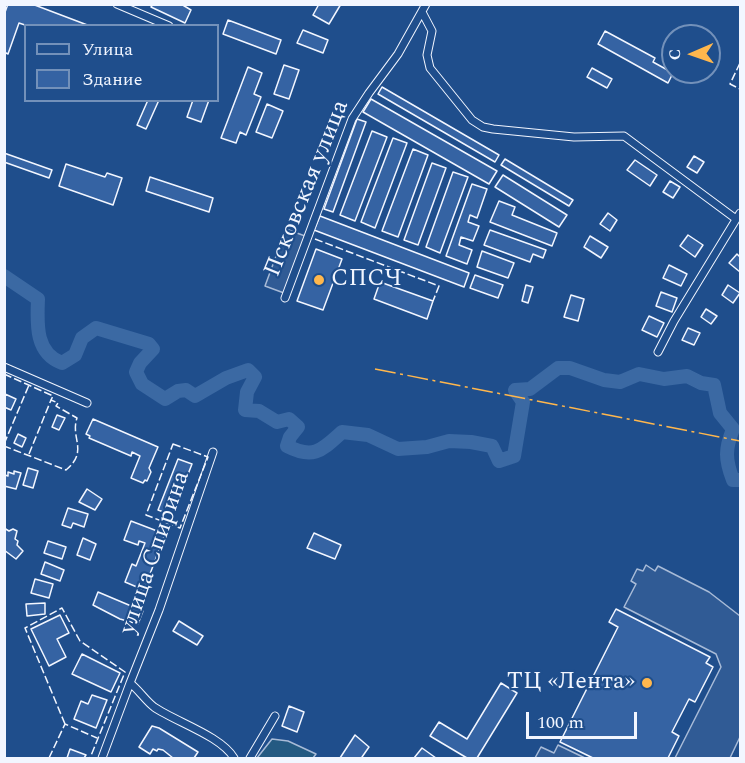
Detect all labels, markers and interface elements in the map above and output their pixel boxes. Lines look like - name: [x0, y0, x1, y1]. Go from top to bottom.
- legend: [24, 24, 219, 102]
- north arrow: [661, 24, 721, 84]
- text: Улица: [82, 36, 133, 63]
- text: С: [663, 48, 687, 61]
- text: Здание: [82, 66, 142, 93]
- street label: Псковская улица: [259, 97, 357, 281]
- place label: СПСЧ: [331, 266, 402, 294]
- marker: СПСЧ: [312, 273, 326, 287]
- street label: улица Спирина: [115, 468, 197, 638]
- place label: ТЦ «Лента»: [507, 669, 635, 697]
- marker: ТЦ «Лента»: [640, 676, 654, 690]
- scale bar: [529, 700, 640, 738]
- text: 100 m: [537, 709, 584, 736]

